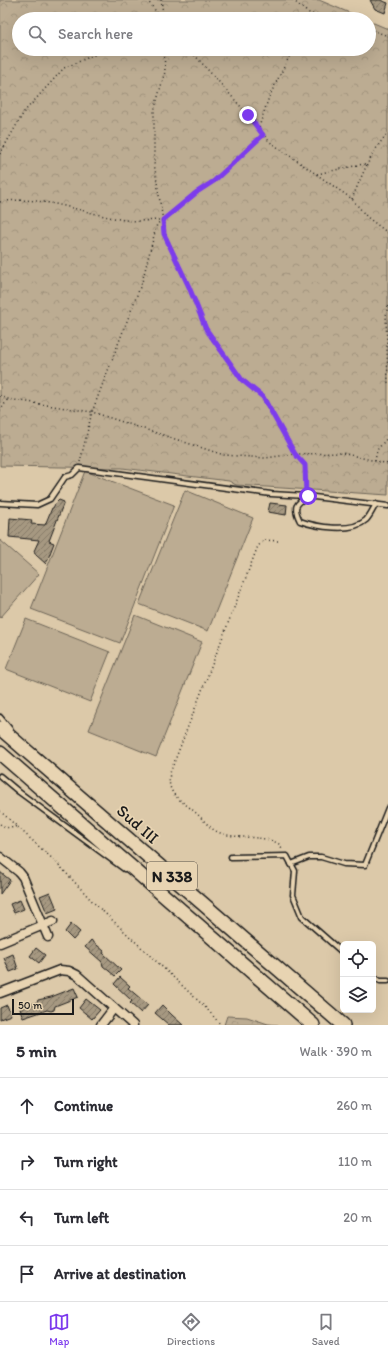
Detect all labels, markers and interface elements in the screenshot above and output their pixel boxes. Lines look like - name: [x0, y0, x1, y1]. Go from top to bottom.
- search box: [12, 12, 376, 56]
- icon: search: [26, 23, 48, 45]
- text: Search here: [58, 25, 133, 43]
- route end: [239, 106, 257, 124]
- route start: [299, 487, 317, 505]
- street label: Sud III: [113, 800, 163, 848]
- road number: N 338: [147, 862, 197, 890]
- map controls: [340, 941, 376, 1013]
- button: locate: [340, 941, 376, 977]
- button: layers: [340, 977, 376, 1013]
- scale bar: [12, 997, 74, 1016]
- text: 50 m: [18, 999, 42, 1012]
- text: 5 min: [16, 1041, 56, 1061]
- text: Walk · 390 m: [300, 1044, 372, 1059]
- icon: ahead: [16, 1095, 38, 1117]
- text: Continue: [54, 1097, 113, 1115]
- text: 260 m: [336, 1098, 372, 1113]
- icon: right: [16, 1151, 38, 1173]
- text: Turn right: [54, 1153, 118, 1171]
- text: 110 m: [338, 1154, 372, 1169]
- icon: left: [16, 1207, 38, 1229]
- text: Turn left: [54, 1209, 109, 1227]
- text: 20 m: [343, 1210, 372, 1225]
- icon: arrive: [16, 1263, 38, 1285]
- text: Arrive at destination: [54, 1265, 186, 1283]
- tab: Map: [48, 1311, 70, 1348]
- tab: Directions: [167, 1311, 215, 1348]
- tab: Saved: [312, 1311, 340, 1348]

